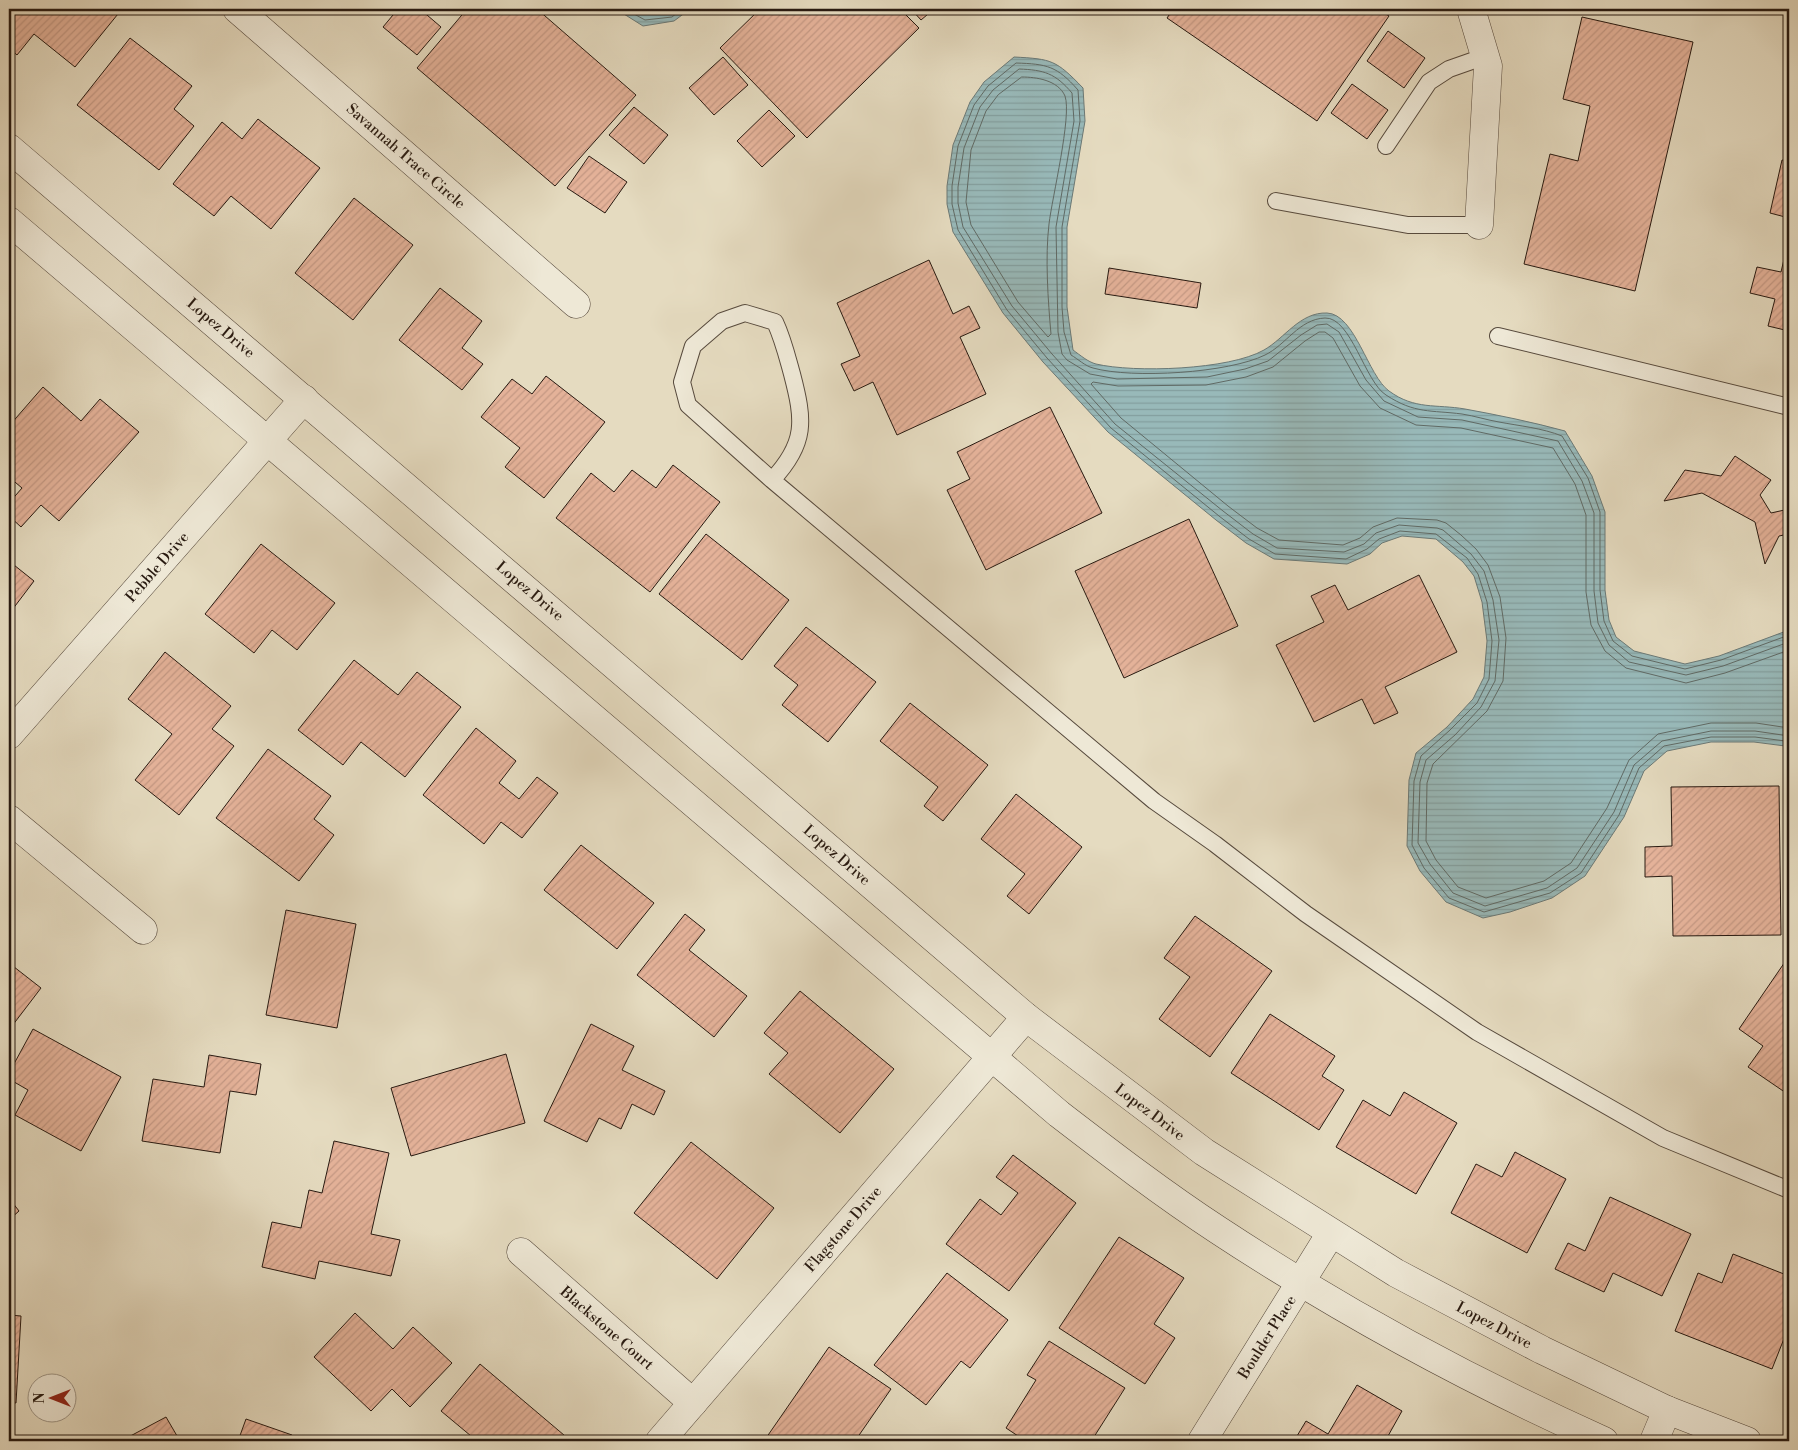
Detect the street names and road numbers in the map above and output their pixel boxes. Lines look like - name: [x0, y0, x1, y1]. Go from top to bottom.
- street label: Savannah Trace Circle: [342, 99, 469, 213]
- street label: Lopez Drive: [183, 294, 259, 362]
- street label: Pebble Drive: [122, 528, 193, 606]
- street label: Lopez Drive: [492, 557, 568, 625]
- street label: Lopez Drive: [799, 821, 874, 890]
- street label: Lopez Drive: [1111, 1080, 1189, 1145]
- street label: Flagstone Drive: [801, 1182, 886, 1276]
- street label: Blackstone Court: [555, 1282, 658, 1375]
- street label: Boulder Place: [1234, 1292, 1301, 1383]
- street label: Lopez Drive: [1453, 1298, 1535, 1353]

